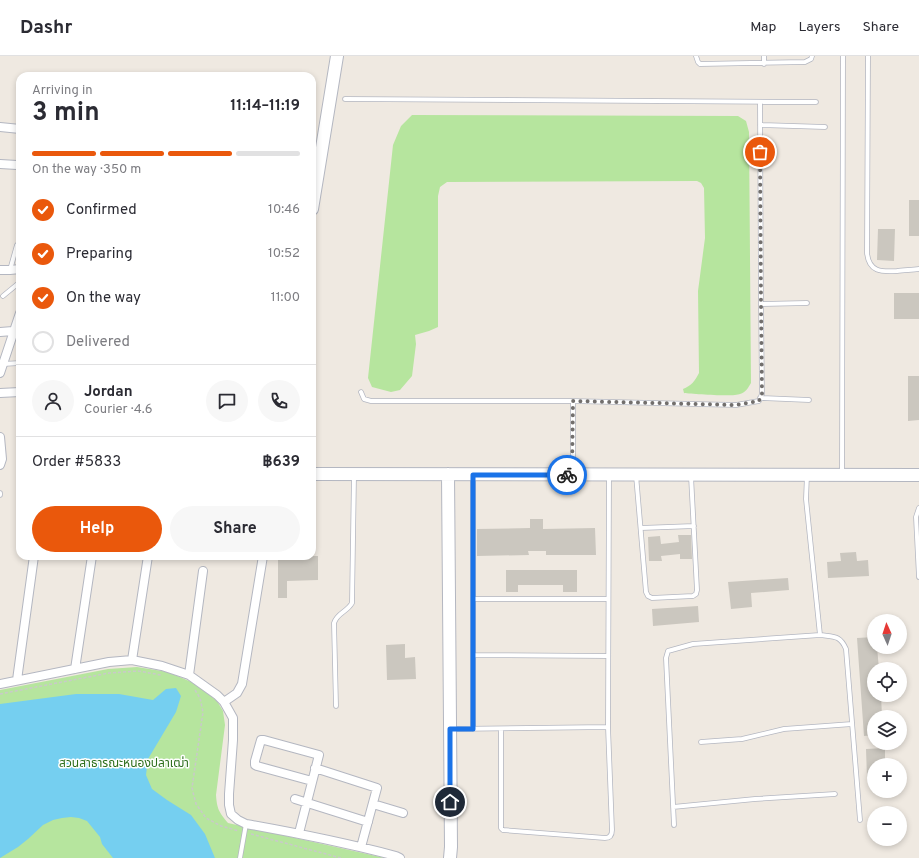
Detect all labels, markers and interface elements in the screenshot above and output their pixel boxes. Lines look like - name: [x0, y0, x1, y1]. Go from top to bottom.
- text: Dashr: [20, 16, 72, 40]
- text: Map: [750, 19, 776, 36]
- text: Layers: [798, 19, 840, 36]
- text: Share: [862, 19, 899, 36]
- text: Arriving in: [32, 83, 93, 99]
- text: 3 min: [32, 97, 100, 130]
- text: 11:14–11:19: [230, 97, 300, 116]
- pin: [743, 135, 777, 169]
- icon: bag: [749, 141, 771, 163]
- text: On the way · 350 m: [32, 162, 141, 178]
- icon: check: [32, 199, 54, 221]
- text: Confirmed: [66, 201, 137, 220]
- text: 10:46: [268, 202, 300, 218]
- icon: check: [32, 243, 54, 265]
- text: Preparing: [66, 245, 133, 264]
- text: 10:52: [268, 246, 300, 262]
- icon: check: [32, 287, 54, 309]
- text: On the way: [66, 289, 141, 308]
- text: 11:00: [271, 290, 300, 306]
- text: Delivered: [66, 333, 130, 352]
- button: person: [32, 380, 74, 422]
- button: chat: [206, 380, 248, 422]
- button: phone: [258, 380, 300, 422]
- text: Jordan: [84, 383, 133, 402]
- text: Courier · 4.6: [84, 402, 152, 418]
- text: Order #5833: [32, 453, 121, 472]
- text: ฿639: [262, 453, 300, 472]
- courier: [547, 455, 587, 495]
- icon: bike: [556, 464, 578, 486]
- button: Help: [32, 506, 162, 552]
- button: Share: [170, 506, 300, 552]
- north arrow: [867, 614, 907, 654]
- map controls: [867, 614, 907, 846]
- button: locate: [867, 662, 907, 702]
- button: layers: [867, 710, 907, 750]
- park label: สวนสาธารณะหนองปลาเฒ่า: [59, 756, 189, 772]
- button: +: [867, 758, 907, 798]
- pin: [433, 785, 467, 819]
- icon: home: [439, 791, 461, 813]
- button: −: [867, 806, 907, 846]

